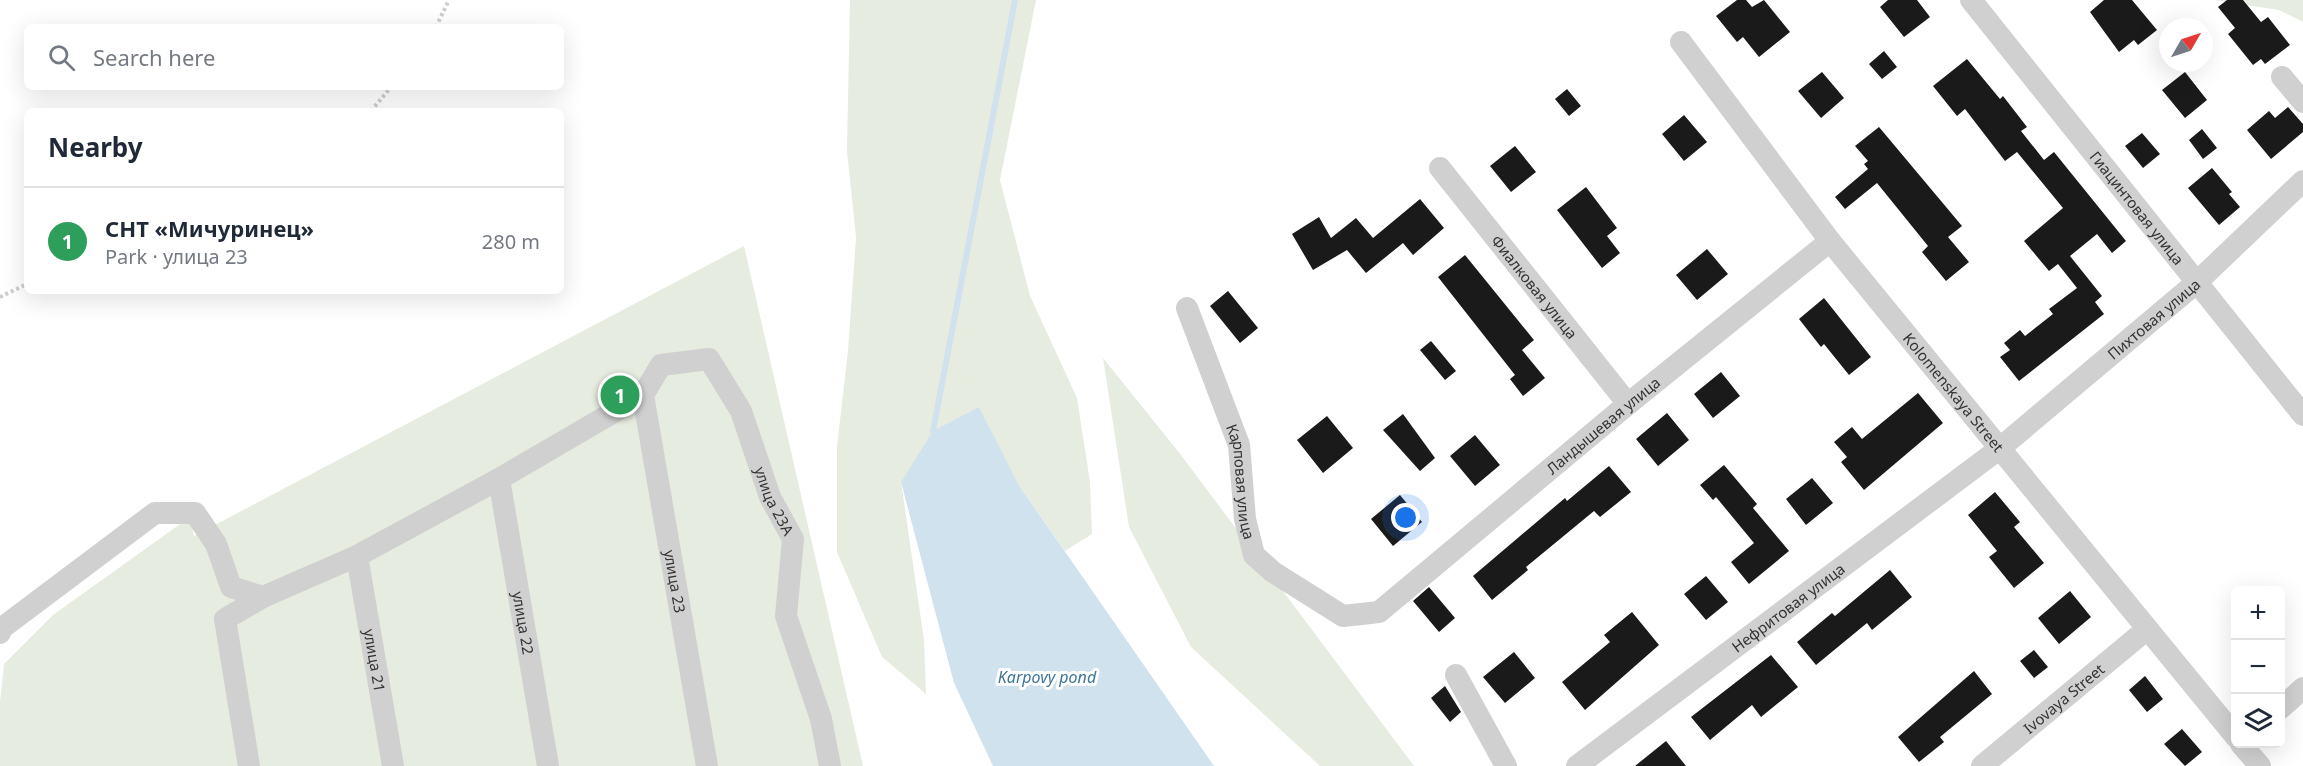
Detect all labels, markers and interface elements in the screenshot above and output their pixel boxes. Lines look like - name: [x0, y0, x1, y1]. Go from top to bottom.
- north arrow: [2159, 18, 2213, 72]
- search box: [24, 24, 564, 90]
- icon: search: [45, 41, 78, 74]
- text: Search here: [93, 42, 215, 72]
- text: Nearby: [48, 129, 143, 165]
- street label: Гиацинтовая улица: [2086, 147, 2189, 269]
- text: СНТ «Мичуринец»: [105, 213, 314, 243]
- text: 1: [62, 228, 73, 255]
- text: 280 m: [482, 228, 540, 255]
- street label: Фиалковая улица: [1487, 231, 1582, 343]
- text: Park · улица 23: [105, 243, 248, 270]
- street label: Пихтовая улица: [2103, 274, 2204, 364]
- street label: Kolomenskaya Street: [1899, 328, 2009, 457]
- pin: 1: [600, 372, 640, 418]
- street label: Ландышевая улица: [1542, 372, 1664, 478]
- street label: Карповая улица: [1222, 421, 1260, 541]
- street label: улица 23А: [750, 464, 799, 539]
- your location: [1391, 503, 1420, 532]
- street label: улица 23: [660, 548, 690, 614]
- street label: Нефритовая улица: [1727, 558, 1849, 656]
- map controls: [2231, 586, 2285, 748]
- button: +: [2231, 586, 2285, 640]
- street label: улица 22: [508, 590, 539, 656]
- street label: улица 21: [360, 627, 390, 694]
- button: −: [2231, 640, 2285, 694]
- street label: Ivovaya Street: [2019, 659, 2109, 738]
- water label: Karpovy pond: [998, 666, 1097, 688]
- button: layers: [2231, 694, 2285, 748]

